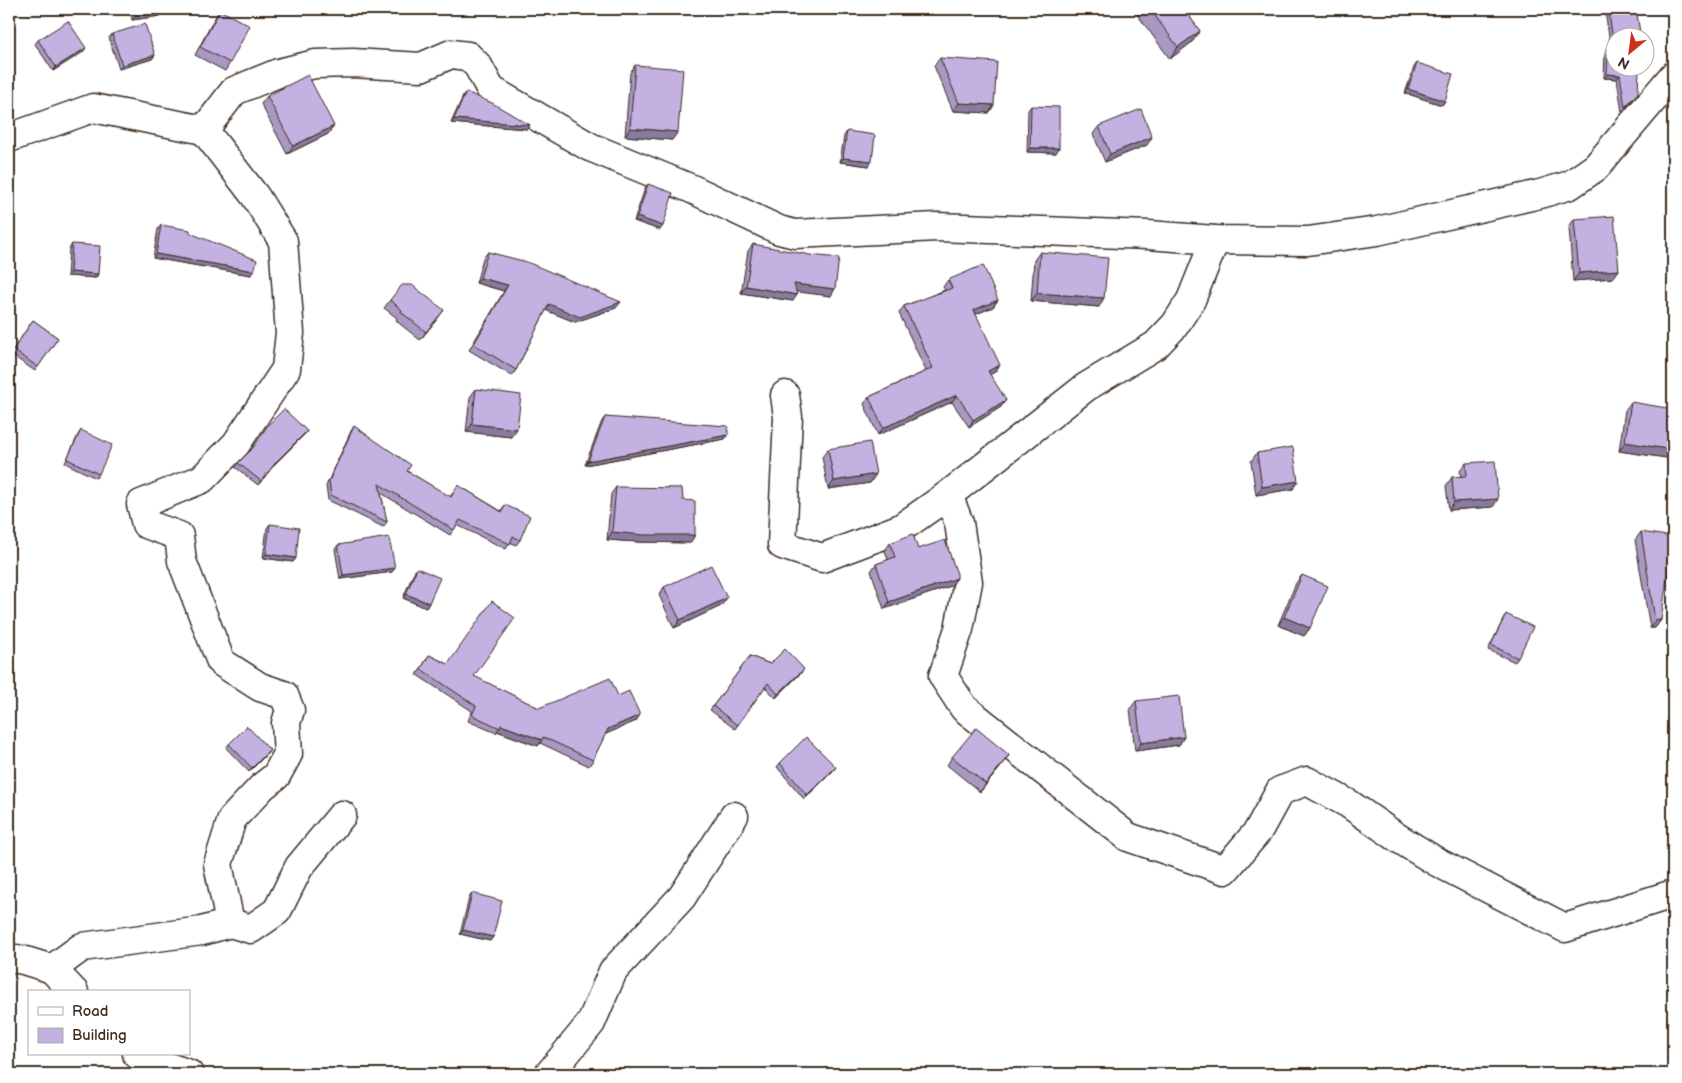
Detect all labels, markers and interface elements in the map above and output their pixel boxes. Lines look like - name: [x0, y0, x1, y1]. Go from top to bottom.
- north arrow: [1604, 28, 1654, 78]
- text: N: [1615, 53, 1633, 73]
- legend: [28, 990, 190, 1056]
- text: Road: [72, 1002, 108, 1021]
- text: Building: [72, 1026, 127, 1045]

